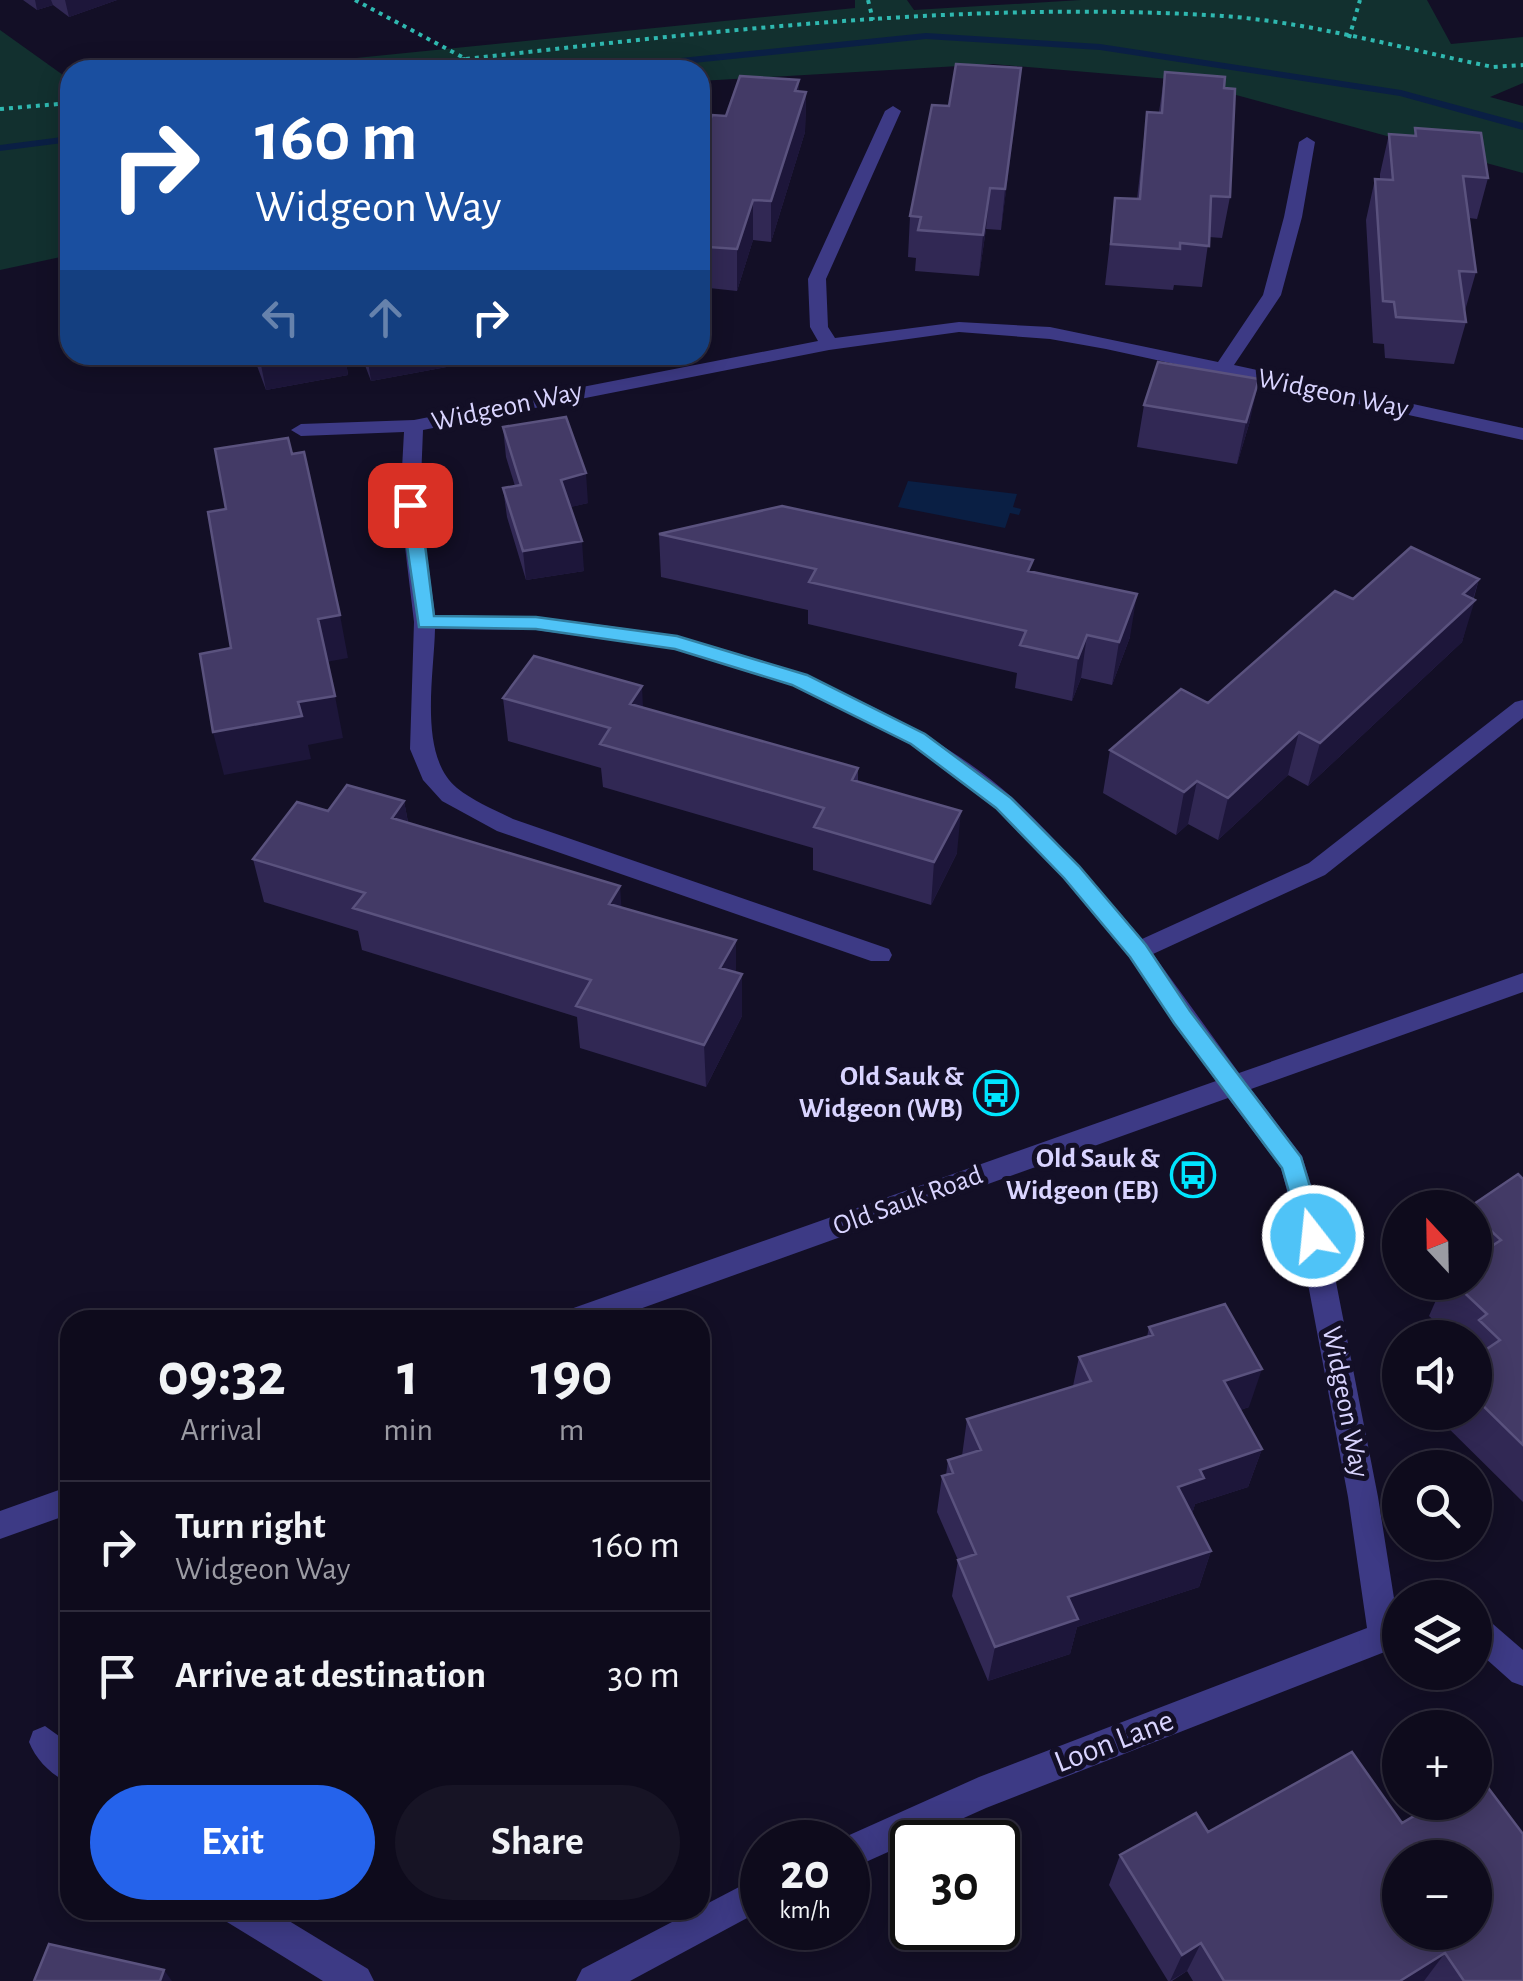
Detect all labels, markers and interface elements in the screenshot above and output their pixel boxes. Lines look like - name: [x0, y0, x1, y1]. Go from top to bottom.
- icon: right: [90, 100, 220, 230]
- text: 160 m: [255, 103, 418, 173]
- text: Widgeon Way: [255, 185, 502, 230]
- icon: left: [253, 290, 308, 345]
- icon: ahead: [358, 290, 413, 345]
- icon: right: [463, 290, 518, 345]
- street label: Widgeon Way: [1255, 364, 1411, 424]
- street label: Widgeon Way: [429, 377, 585, 437]
- pin: [368, 463, 453, 548]
- icon: arrive: [383, 478, 438, 533]
- place label: Old Sauk & Widgeon (WB): [799, 1063, 964, 1123]
- bus stop icon: Old Sauk & Widgeon (WB): [973, 1070, 1019, 1116]
- place label: Old Sauk & Widgeon (EB): [1006, 1145, 1160, 1205]
- bus stop icon: Old Sauk & Widgeon (EB): [1170, 1152, 1216, 1198]
- street label: Old Sauk Road: [830, 1161, 986, 1241]
- position arrow: [1261, 1184, 1365, 1288]
- north arrow: [1382, 1190, 1492, 1300]
- map controls: [1382, 1190, 1492, 1950]
- button: sound: [1382, 1320, 1492, 1430]
- street label: Widgeon Way: [1317, 1324, 1373, 1480]
- text: 09:32: [158, 1346, 286, 1406]
- text: 1: [397, 1346, 419, 1406]
- text: 190: [531, 1346, 612, 1406]
- text: Arrival: [180, 1414, 263, 1446]
- text: min: [383, 1414, 433, 1446]
- text: m: [559, 1414, 584, 1446]
- button: search: [1382, 1450, 1492, 1560]
- text: Turn right: [175, 1508, 325, 1546]
- icon: right: [90, 1519, 145, 1574]
- text: 160 m: [592, 1527, 680, 1565]
- text: Widgeon Way: [175, 1553, 350, 1585]
- button: layers: [1382, 1580, 1492, 1690]
- icon: arrive: [90, 1649, 145, 1704]
- text: Arrive at destination: [175, 1657, 486, 1695]
- text: 30 m: [608, 1657, 680, 1695]
- street label: Loon Lane: [1050, 1704, 1178, 1778]
- button: +: [1382, 1710, 1492, 1820]
- button: Exit: [90, 1785, 375, 1900]
- button: Share: [395, 1785, 680, 1900]
- speed limit sign: 30: [890, 1820, 1020, 1950]
- button: −: [1382, 1840, 1492, 1950]
- text: 20: [780, 1848, 830, 1898]
- text: km/h: [779, 1898, 831, 1923]

